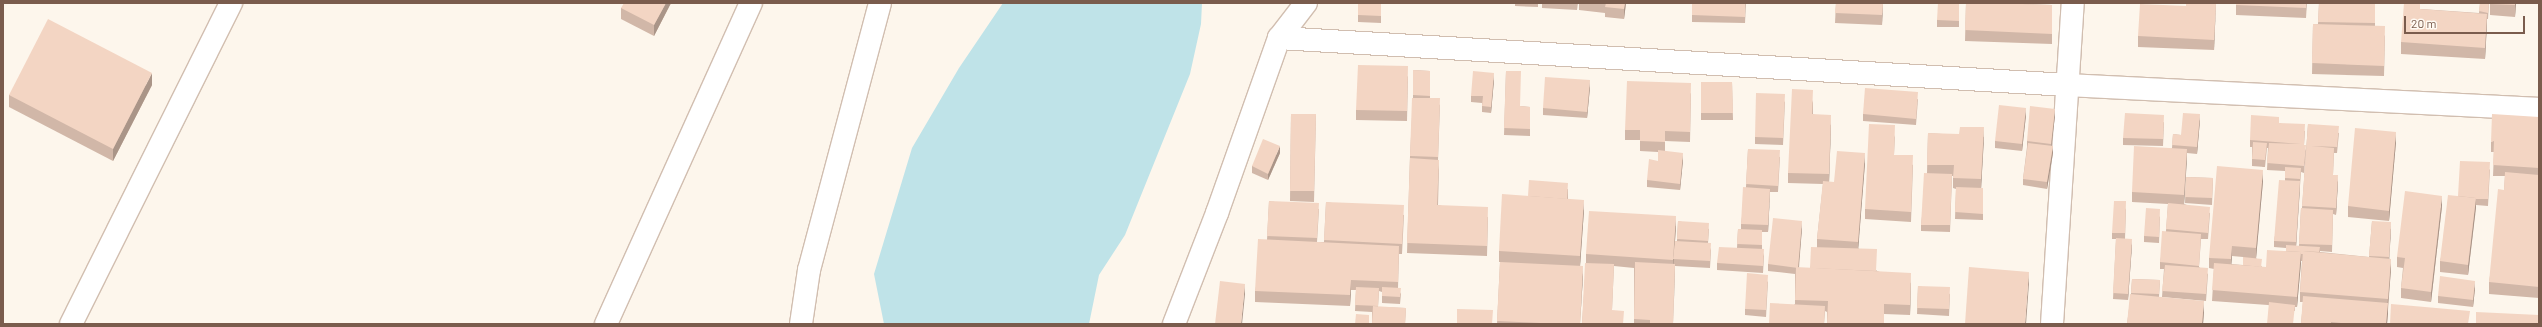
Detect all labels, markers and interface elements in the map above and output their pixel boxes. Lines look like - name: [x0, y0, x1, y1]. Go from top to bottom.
- scale bar: [2406, 8, 2527, 34]
- text: 20 m: [2411, 16, 2437, 30]

